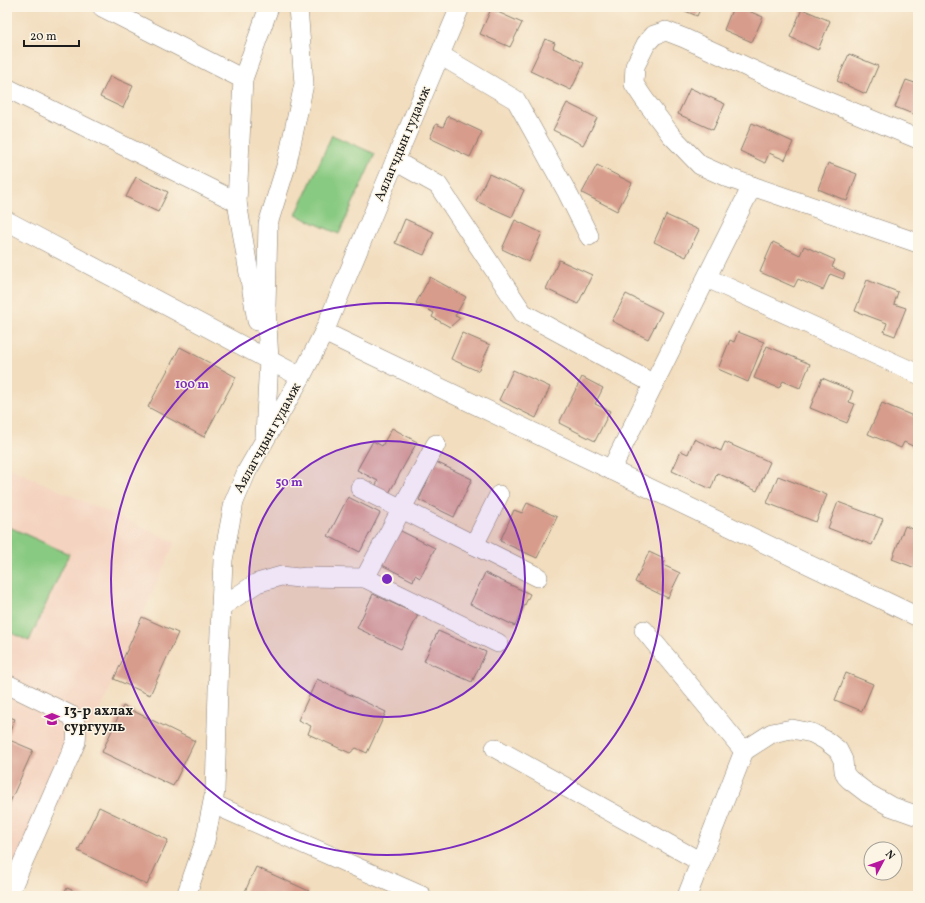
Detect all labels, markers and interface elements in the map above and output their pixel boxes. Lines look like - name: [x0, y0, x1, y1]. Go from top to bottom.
- scale bar: [24, 22, 79, 48]
- text: 20 m: [30, 29, 57, 45]
- street label: Аялагчдын гудамж: [370, 83, 436, 205]
- text: 100 m: [175, 377, 209, 393]
- street label: Аялагчдын гудамж: [230, 379, 306, 497]
- text: 50 m: [275, 475, 303, 491]
- centre of rings: [380, 572, 394, 586]
- place label: 13-р ахлах сургууль: [64, 702, 133, 737]
- school or university icon: 13-р ахлах сургууль: [43, 710, 61, 728]
- north arrow: [863, 841, 903, 881]
- text: N: [881, 847, 898, 863]

